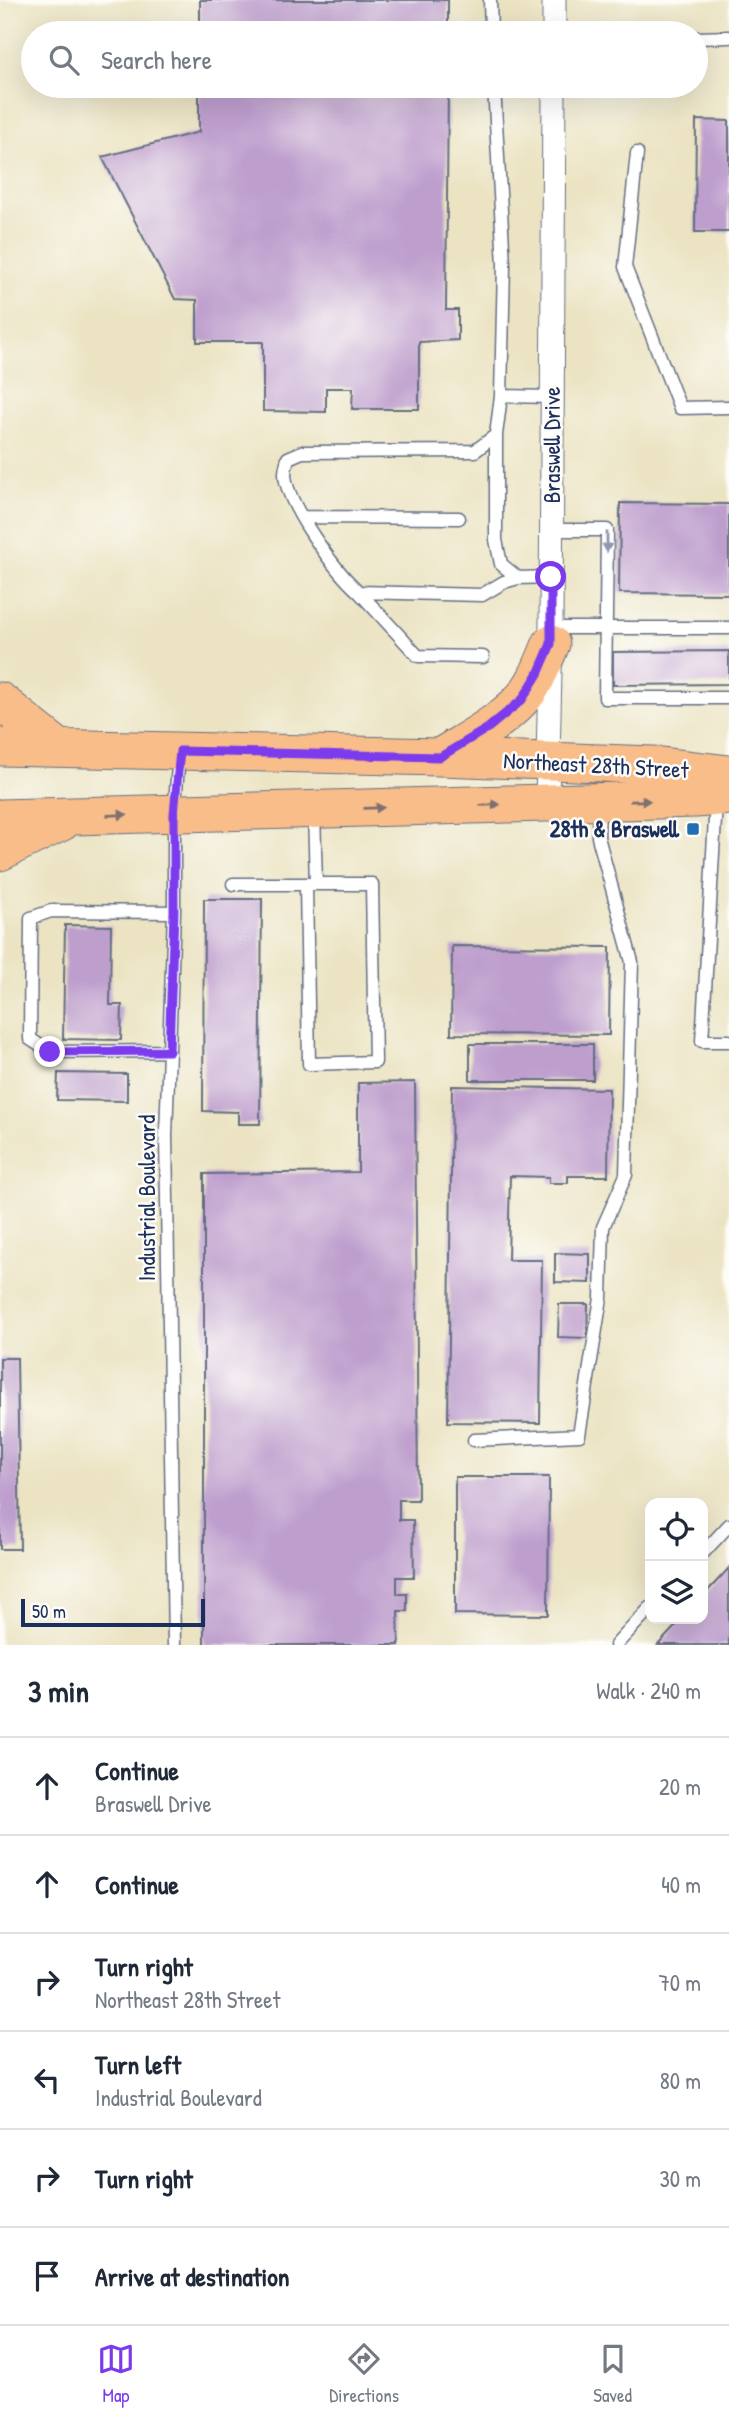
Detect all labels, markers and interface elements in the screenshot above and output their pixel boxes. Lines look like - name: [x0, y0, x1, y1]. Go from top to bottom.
- search box: [21, 21, 708, 98]
- icon: search: [45, 41, 83, 79]
- text: Search here: [101, 42, 212, 77]
- street label: Braswell Drive: [536, 387, 567, 503]
- one-way arrow: [601, 531, 613, 553]
- route start: [535, 561, 566, 592]
- street label: Northeast 28th Street: [503, 744, 690, 785]
- one-way arrow: [629, 795, 651, 806]
- one-way arrow: [479, 799, 501, 811]
- one-way arrow: [363, 803, 385, 814]
- one-way arrow: [106, 810, 128, 821]
- place label: 28th & Braswell: [550, 813, 680, 844]
- marker: 28th & Braswell: [685, 821, 701, 837]
- route end: [34, 1036, 65, 1067]
- street label: Industrial Boulevard: [131, 1115, 162, 1281]
- map controls: [645, 1498, 708, 1624]
- button: locate: [645, 1498, 708, 1561]
- button: layers: [645, 1561, 708, 1624]
- scale bar: [21, 1596, 205, 1628]
- text: 50 m: [32, 1598, 66, 1624]
- text: 3 min: [28, 1671, 89, 1711]
- text: Walk · 240 m: [596, 1675, 701, 1706]
- text: Continue: [95, 1753, 179, 1788]
- icon: ahead: [28, 1767, 66, 1805]
- text: 20 m: [659, 1771, 701, 1802]
- text: Braswell Drive: [95, 1788, 212, 1819]
- icon: ahead: [28, 1865, 66, 1903]
- text: Continue: [95, 1867, 179, 1902]
- text: 40 m: [661, 1869, 701, 1900]
- text: Turn right: [95, 1949, 193, 1984]
- icon: right: [28, 1963, 66, 2001]
- text: 70 m: [658, 1967, 701, 1998]
- text: Northeast 28th Street: [95, 1984, 280, 2015]
- text: Turn left: [95, 2047, 181, 2082]
- icon: left: [28, 2061, 66, 2099]
- text: 80 m: [660, 2065, 701, 2096]
- text: Industrial Boulevard: [95, 2082, 262, 2113]
- icon: right: [28, 2159, 66, 2197]
- text: Turn right: [95, 2161, 193, 2196]
- text: 30 m: [659, 2163, 701, 2194]
- icon: arrive: [28, 2257, 66, 2295]
- text: Arrive at destination: [95, 2259, 290, 2294]
- tab: Map: [97, 2340, 135, 2408]
- tab: Directions: [329, 2340, 399, 2408]
- tab: Saved: [593, 2340, 632, 2408]

